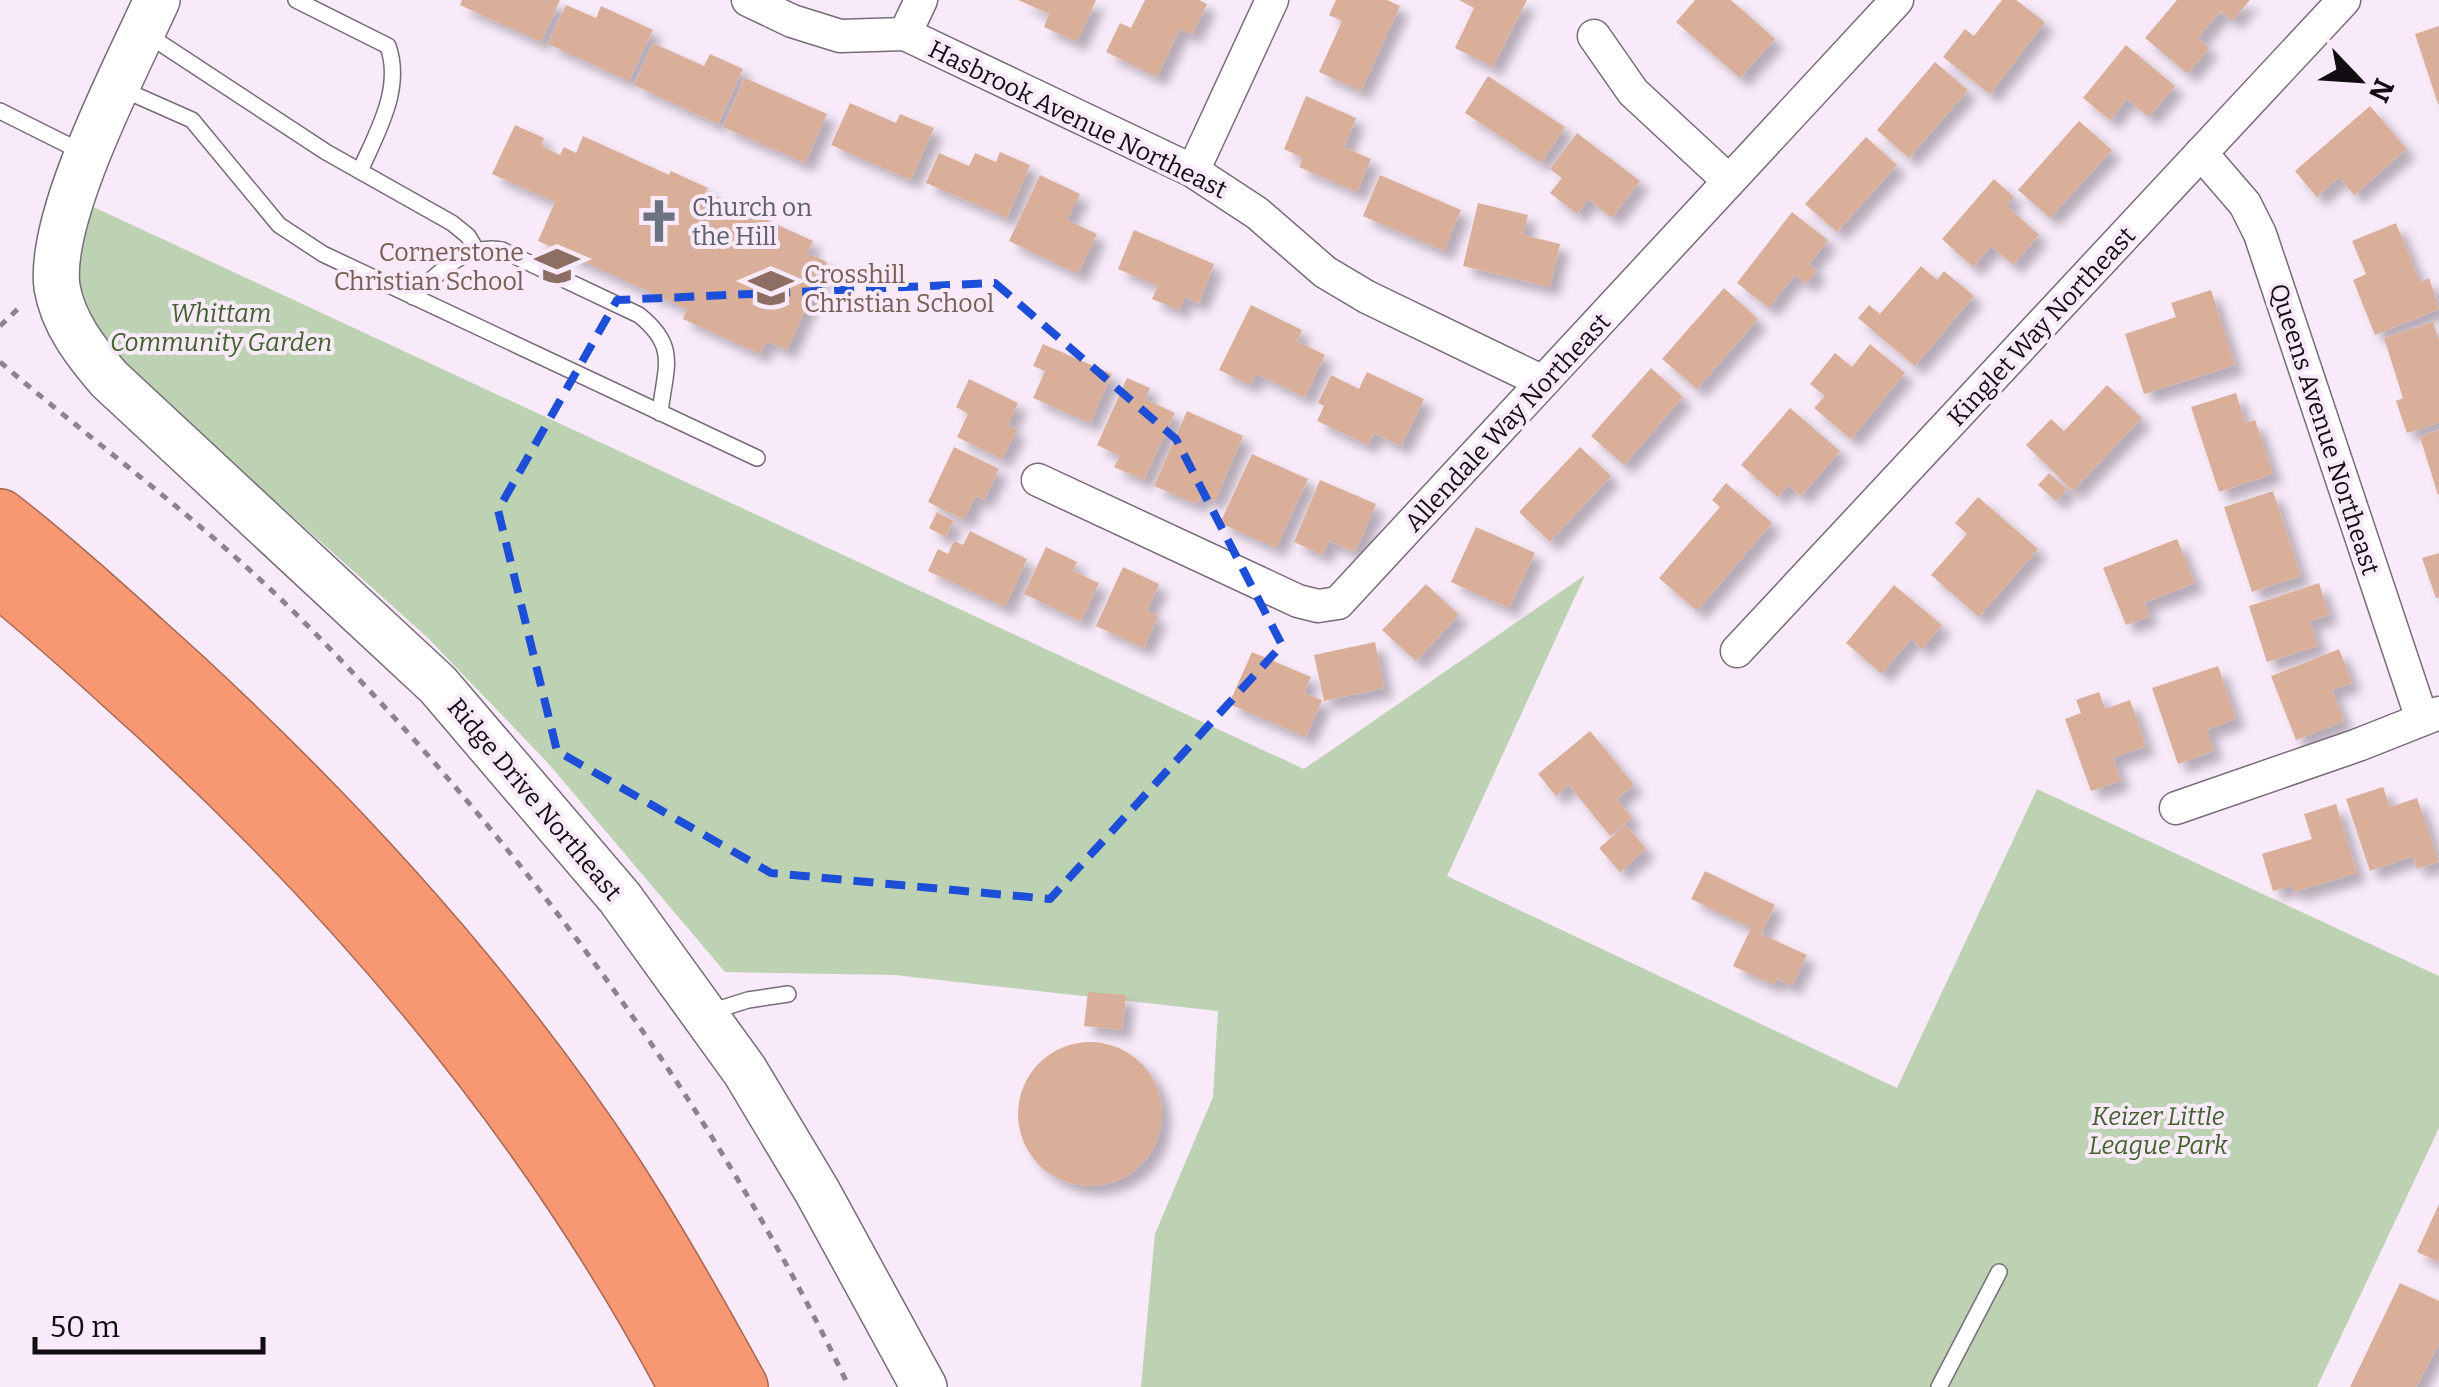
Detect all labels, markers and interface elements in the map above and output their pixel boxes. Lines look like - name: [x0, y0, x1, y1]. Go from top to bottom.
- north arrow: [2309, 30, 2409, 130]
- street label: Hasbrook Avenue Northeast: [923, 34, 1232, 205]
- text: N: [2362, 74, 2401, 107]
- place label: Church on the Hill: [692, 193, 812, 252]
- church icon: Church on the Hill: [635, 197, 683, 245]
- street label: Kinglet Way Northeast: [1942, 221, 2142, 432]
- place label: Cornerstone Christian School: [334, 238, 524, 297]
- school or university icon: Cornerstone Christian School: [533, 242, 581, 290]
- place label: Crosshill Christian School: [804, 260, 994, 319]
- school or university icon: Crosshill Christian School: [747, 264, 795, 312]
- street label: Queens Avenue Northeast: [2263, 280, 2385, 579]
- park label: Whittam Community Garden: [110, 299, 332, 358]
- street label: Allendale Way Northeast: [1399, 307, 1617, 538]
- street label: Ridge Drive Northeast: [441, 692, 628, 907]
- park label: Keizer Little League Park: [2088, 1102, 2228, 1161]
- scale bar: [35, 1292, 262, 1354]
- text: 50 m: [50, 1309, 120, 1345]

